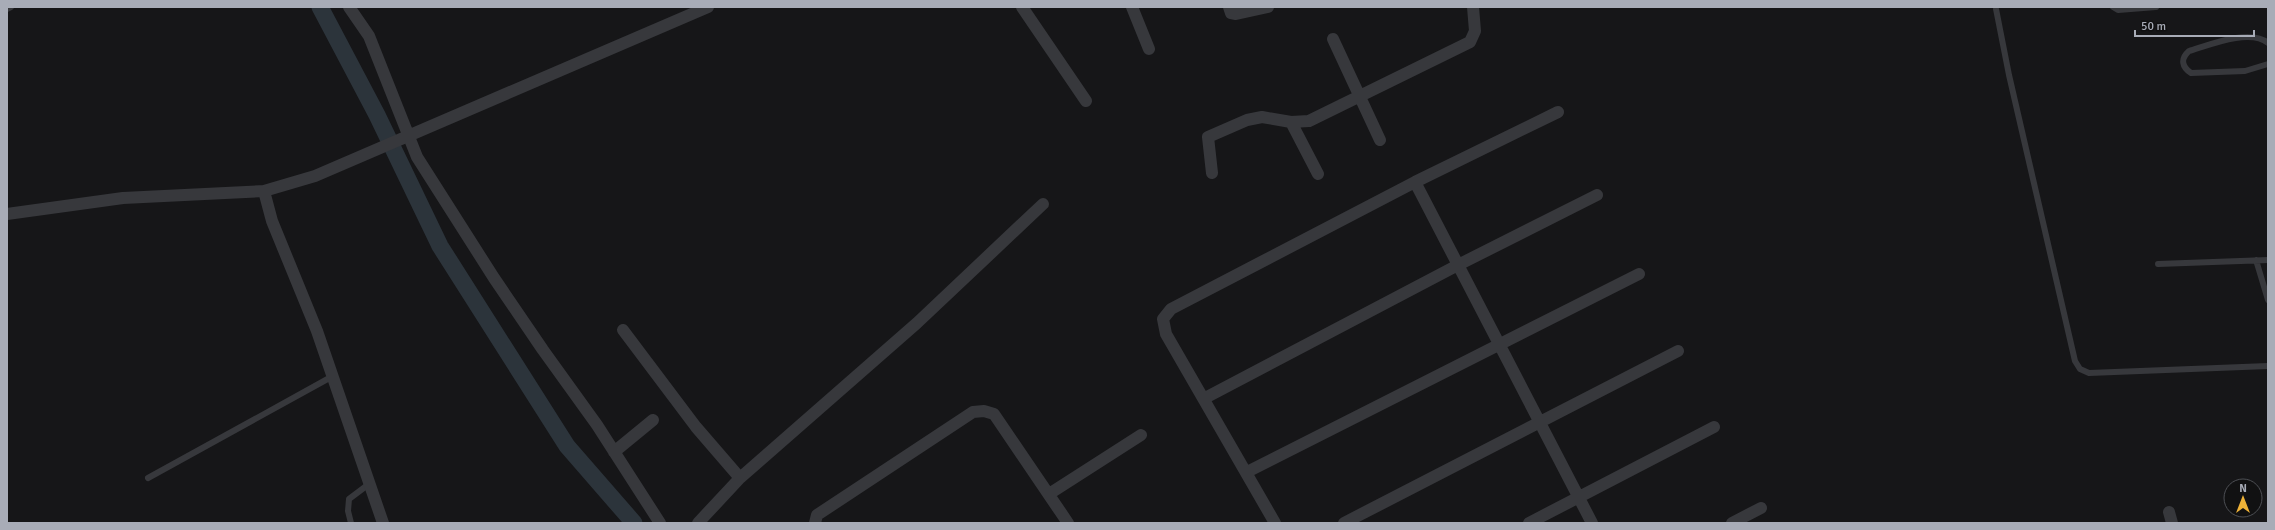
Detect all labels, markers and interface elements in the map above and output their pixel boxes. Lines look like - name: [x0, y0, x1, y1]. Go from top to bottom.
- scale bar: [2135, 12, 2254, 38]
- text: 50 m: [2141, 19, 2166, 34]
- north arrow: [2223, 478, 2263, 518]
- text: N: [2239, 482, 2247, 495]

